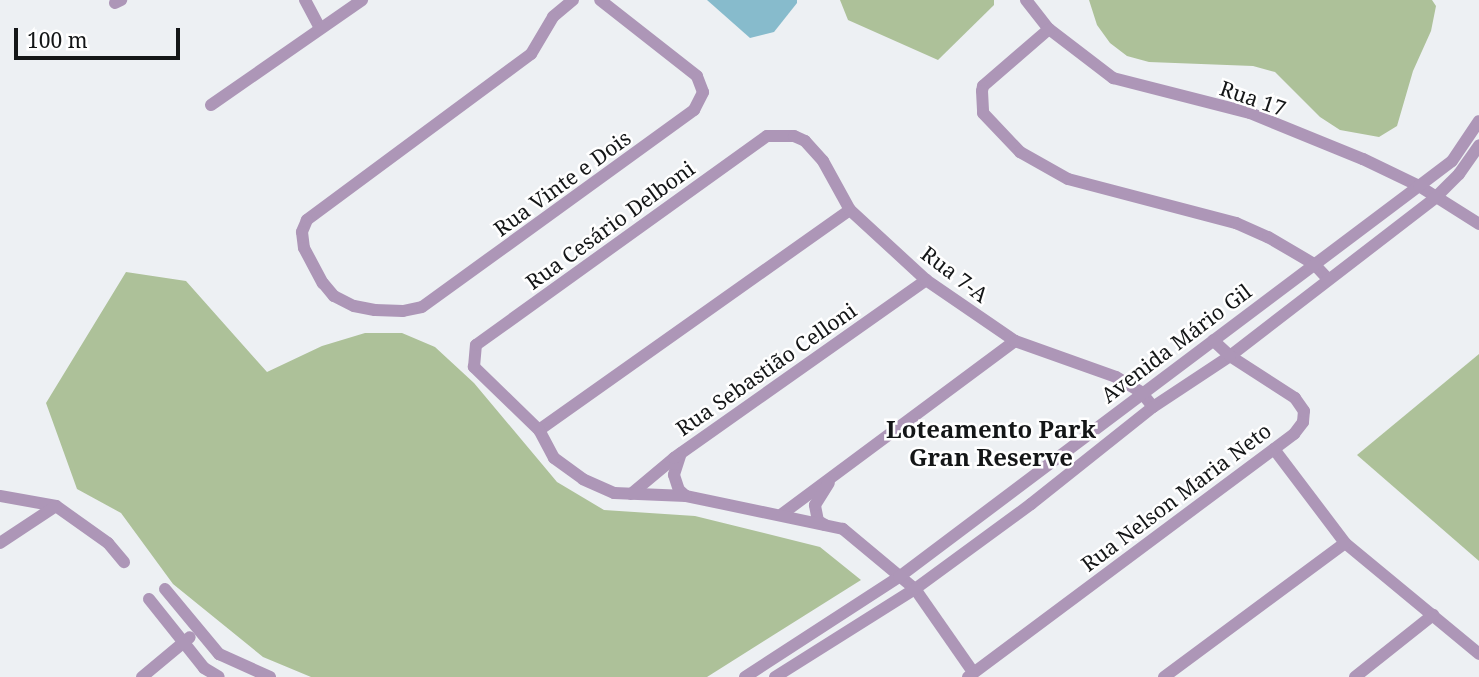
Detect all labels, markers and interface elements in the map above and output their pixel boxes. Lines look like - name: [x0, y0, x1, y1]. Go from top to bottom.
- scale bar: [18, 14, 184, 58]
- text: 100 m: [27, 26, 88, 54]
- street label: Rua 17: [1217, 75, 1289, 121]
- street label: Rua Vinte e Dois: [489, 125, 635, 241]
- street label: Rua Cesário Delboni: [521, 155, 699, 295]
- street label: Rua 7-A: [916, 241, 994, 307]
- street label: Avenida Mário Gil: [1096, 278, 1256, 408]
- street label: Rua Sebastião Celloni: [671, 297, 861, 441]
- district label: Loteamento Park Gran Reserve: [886, 415, 1096, 471]
- street label: Rua Nelson Maria Neto: [1076, 417, 1276, 577]

